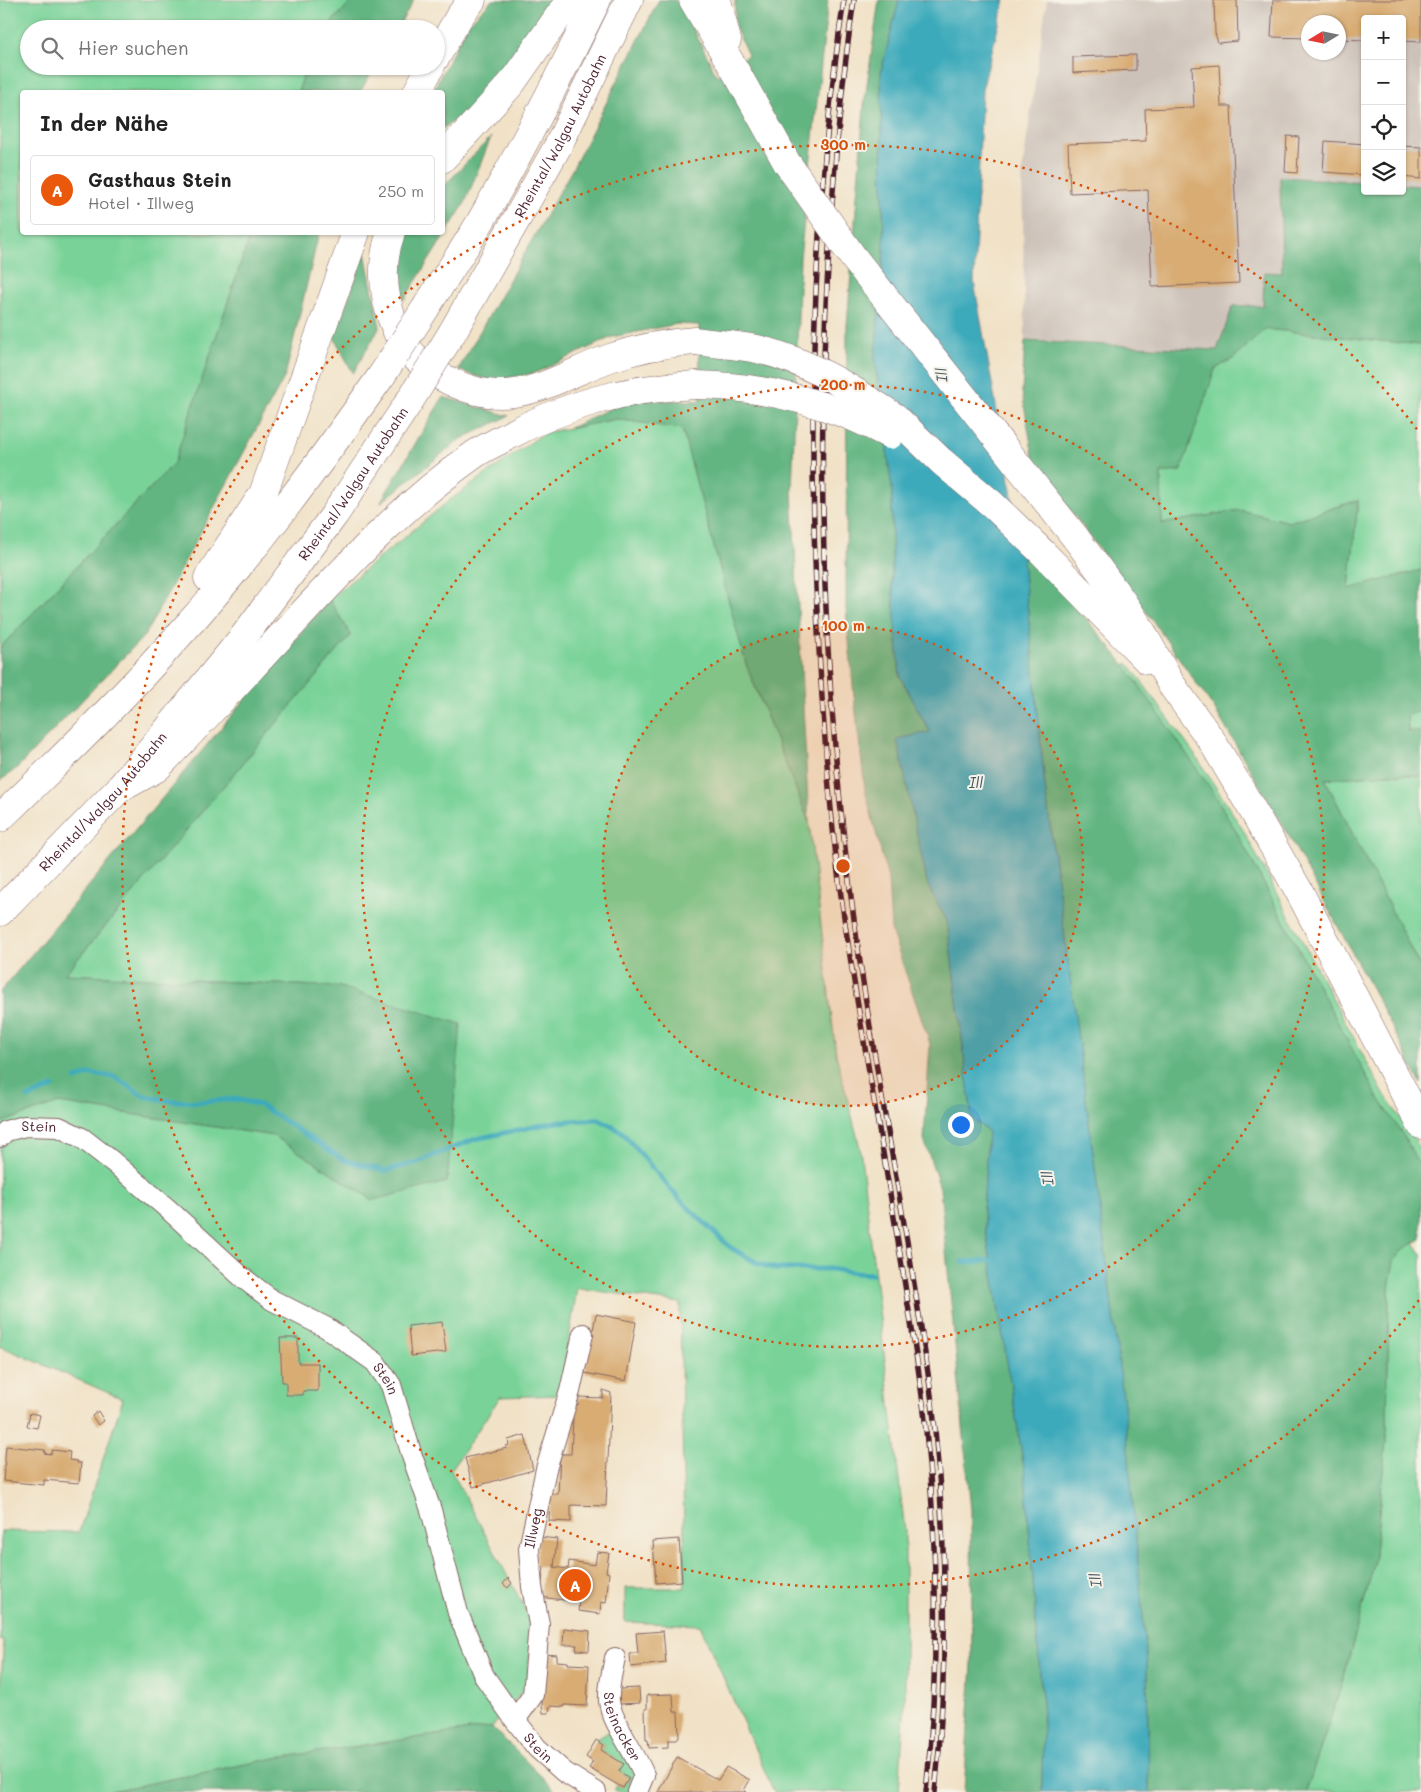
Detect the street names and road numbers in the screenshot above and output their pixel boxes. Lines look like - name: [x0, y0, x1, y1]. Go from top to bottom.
- street label: Rheintal/Walgau Autobahn: [509, 51, 610, 221]
- street label: Rheintal/Walgau Autobahn: [294, 403, 412, 564]
- street label: Rheintal/Walgau Autobahn: [34, 728, 171, 875]
- street label: Stein: [21, 1116, 57, 1136]
- street label: Stein: [369, 1358, 403, 1397]
- street label: Illweg: [519, 1506, 546, 1550]
- street label: Steinacker: [600, 1692, 646, 1765]
- street label: Stein: [520, 1729, 557, 1767]

